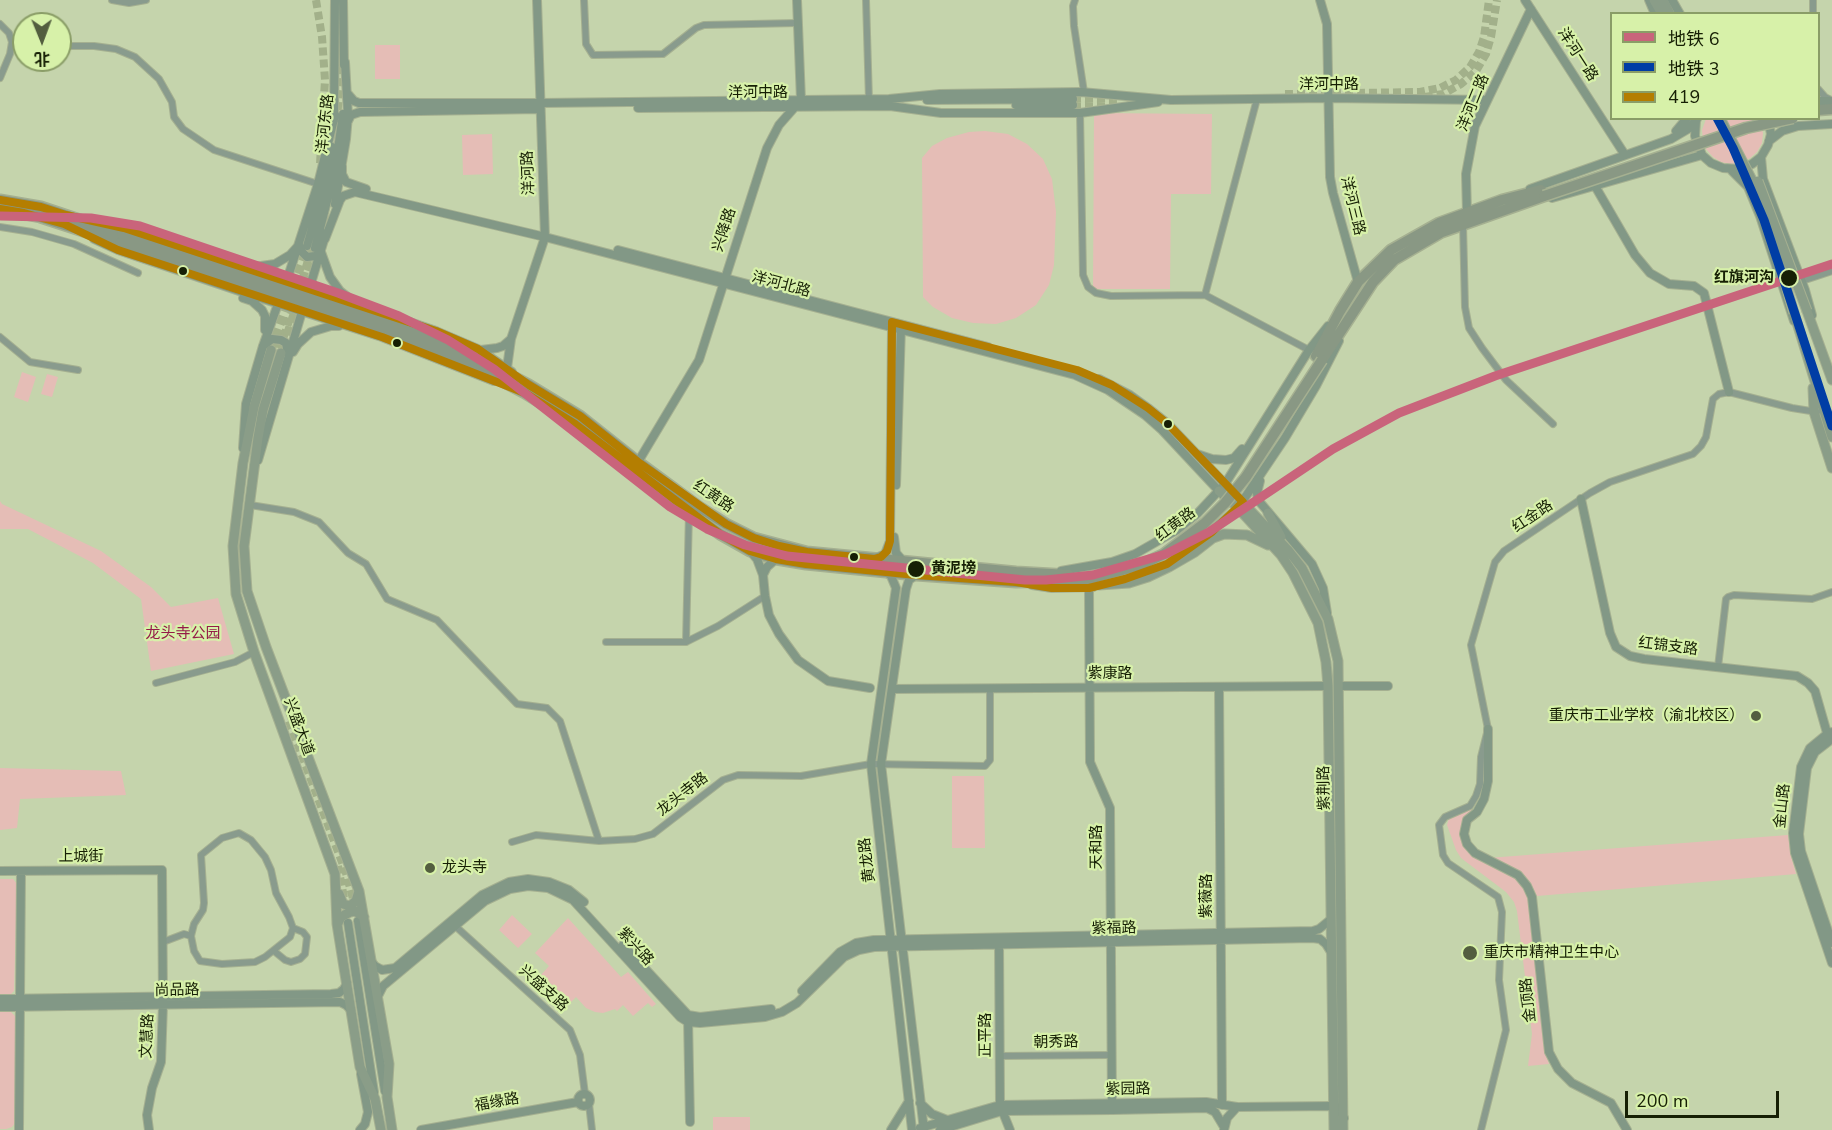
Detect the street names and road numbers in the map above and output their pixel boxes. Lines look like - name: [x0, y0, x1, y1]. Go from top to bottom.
- street label: 洋河一路: [1553, 25, 1601, 85]
- street label: 洋河二路: [1454, 72, 1494, 134]
- street label: 洋河中路: [1299, 76, 1359, 94]
- street label: 洋河中路: [728, 84, 788, 102]
- street label: 洋河东路: [314, 93, 338, 155]
- street label: 洋河路: [519, 150, 539, 196]
- street label: 洋河三路: [1336, 175, 1368, 237]
- street label: 兴降路: [709, 206, 741, 254]
- street label: 洋河北路: [750, 269, 812, 301]
- street label: 红黄路: [689, 477, 737, 517]
- street label: 红金路: [1509, 497, 1557, 537]
- street label: 红黄路: [1153, 504, 1199, 546]
- street label: 红锦支路: [1637, 634, 1699, 660]
- street label: 紫康路: [1088, 665, 1132, 683]
- street label: 兴盛大道: [279, 696, 317, 758]
- street label: 紫荆路: [1316, 765, 1334, 811]
- street label: 龙头寺路: [654, 769, 712, 821]
- street label: 金山路: [1772, 783, 1794, 829]
- street label: 天和路: [1088, 825, 1106, 869]
- street label: 黄龙路: [856, 837, 880, 883]
- street label: 上城街: [59, 848, 103, 866]
- street label: 紫薇路: [1198, 874, 1216, 918]
- street label: 紫福路: [1091, 920, 1137, 938]
- street label: 紫兴路: [613, 924, 657, 970]
- street label: 兴盛支路: [515, 962, 571, 1016]
- street label: 金顶路: [1518, 977, 1540, 1023]
- street label: 尚品路: [154, 982, 200, 1000]
- street label: 文慧路: [138, 1013, 158, 1059]
- street label: 正平路: [977, 1013, 995, 1057]
- street label: 朝秀路: [1033, 1034, 1079, 1052]
- street label: 紫园路: [1105, 1081, 1151, 1099]
- street label: 福缘路: [473, 1090, 521, 1116]

